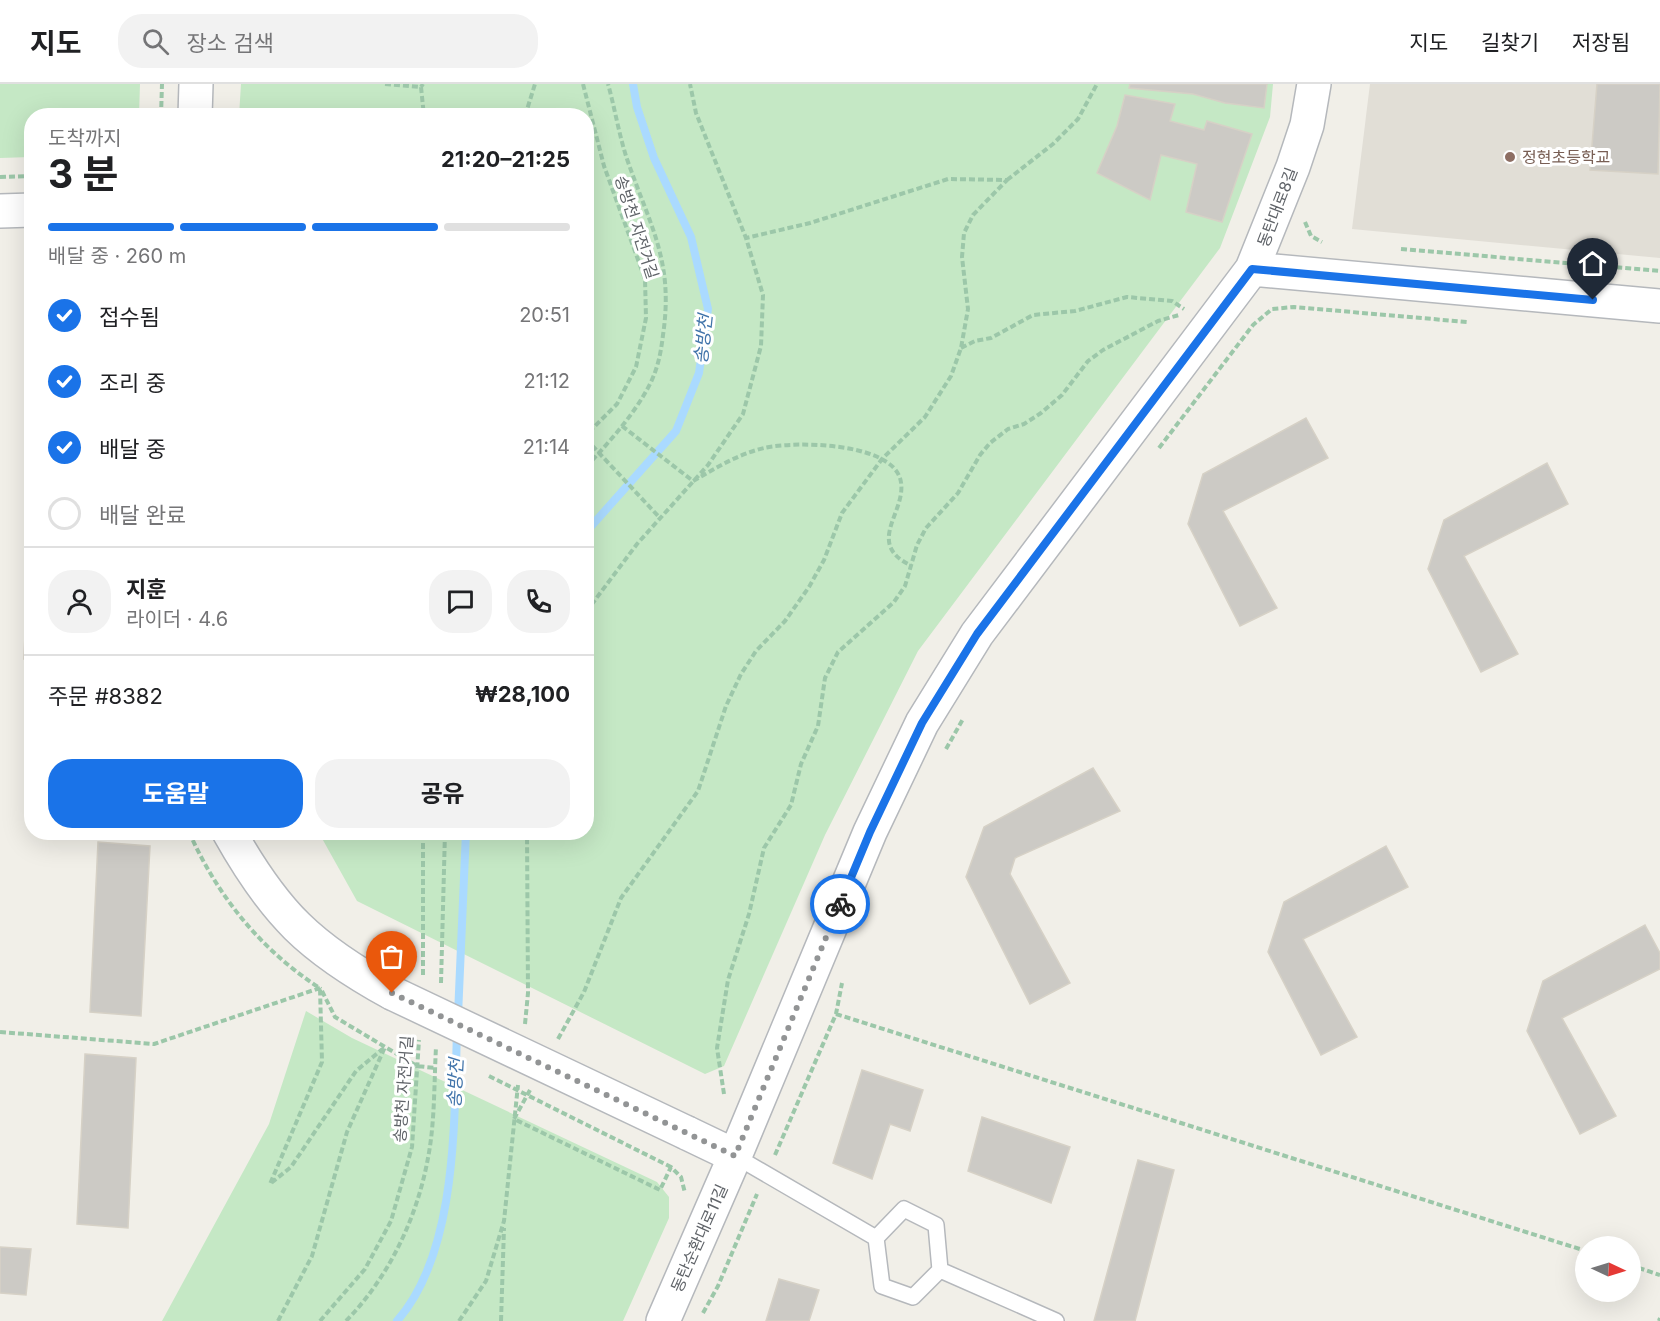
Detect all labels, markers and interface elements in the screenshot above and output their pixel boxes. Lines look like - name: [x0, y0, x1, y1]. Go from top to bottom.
- search box: [118, 14, 538, 68]
- icon: search: [139, 25, 172, 58]
- text: 지도: [30, 26, 82, 60]
- text: 장소 검색: [187, 30, 274, 56]
- text: 지도: [1409, 30, 1448, 55]
- text: 길찾기: [1481, 30, 1539, 55]
- text: 저장됨: [1572, 30, 1630, 55]
- text: 도착까지: [48, 126, 122, 150]
- text: 21:20–21:25: [441, 146, 570, 172]
- place label: 정현초등학교: [1522, 147, 1610, 167]
- text: 3 분: [48, 150, 118, 197]
- marker: 정현초등학교: [1503, 150, 1517, 164]
- street label: 동탄대로8길: [1253, 164, 1301, 250]
- street label: 송방천 자전거길: [611, 173, 663, 281]
- pin: [1567, 238, 1618, 300]
- text: 배달 중 · 260 m: [48, 244, 186, 268]
- icon: home: [1576, 247, 1609, 280]
- icon: check: [48, 299, 81, 332]
- text: 20:51: [519, 303, 570, 327]
- text: 접수됨: [99, 304, 160, 330]
- water label: 송방천: [690, 311, 716, 365]
- icon: check: [48, 365, 81, 398]
- text: 21:12: [524, 369, 570, 393]
- text: 조리 중: [99, 370, 166, 396]
- icon: check: [48, 431, 81, 464]
- text: 21:14: [523, 435, 570, 459]
- text: 배달 중: [99, 436, 166, 462]
- text: 배달 완료: [99, 502, 186, 528]
- button: person: [48, 570, 111, 633]
- button: chat: [429, 570, 492, 633]
- button: phone: [507, 570, 570, 633]
- text: 지훈: [126, 576, 166, 602]
- text: 라이더 · 4.6: [126, 607, 228, 631]
- text: ₩28,100: [475, 681, 570, 707]
- text: 주문 #8382: [48, 683, 163, 709]
- button: 도움말: [48, 759, 303, 828]
- button: 공유: [315, 759, 570, 828]
- courier: [810, 874, 870, 934]
- icon: bike: [824, 888, 857, 921]
- pin: [366, 931, 417, 993]
- icon: bag: [375, 940, 408, 973]
- street label: 송방천 자전거길: [389, 1035, 417, 1143]
- water label: 송방천: [443, 1055, 467, 1108]
- street label: 동탄순환대로11길: [666, 1181, 732, 1295]
- north arrow: [1575, 1236, 1641, 1302]
- map controls: [1575, 1236, 1641, 1302]

